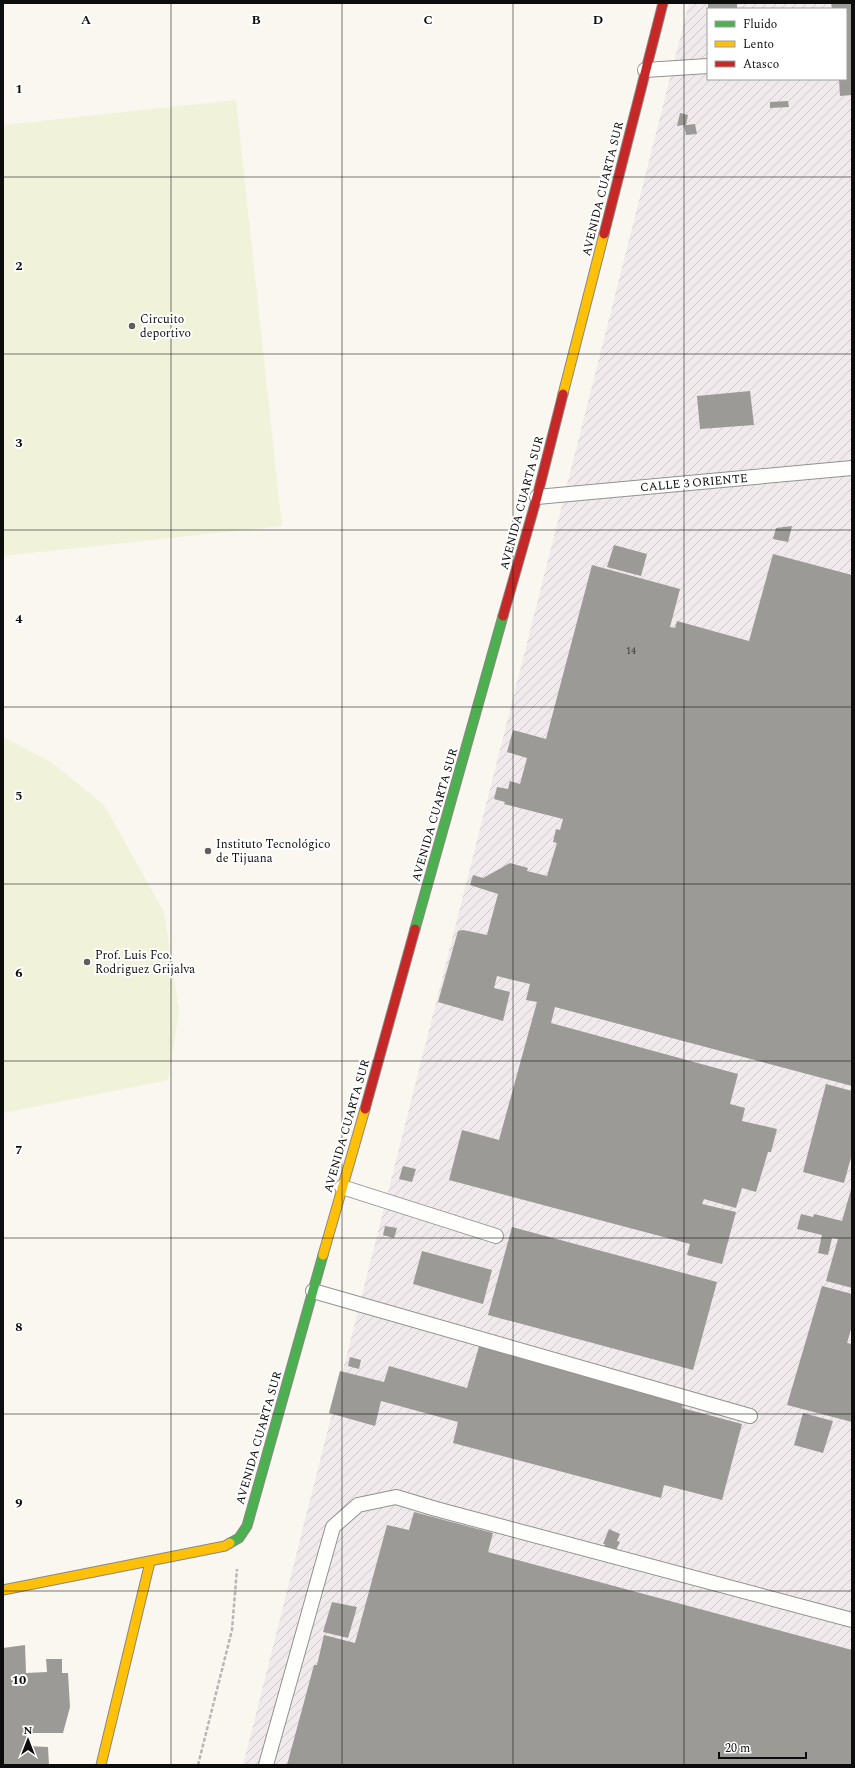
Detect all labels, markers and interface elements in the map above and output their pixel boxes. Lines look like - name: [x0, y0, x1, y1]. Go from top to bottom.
- legend: [707, 8, 847, 80]
- text: A: [81, 10, 91, 30]
- text: B: [251, 10, 261, 30]
- text: C: [423, 10, 433, 30]
- text: D: [593, 10, 603, 30]
- text: Fluido: [743, 15, 777, 34]
- text: Lento: [743, 35, 774, 54]
- text: Atasco: [743, 55, 779, 74]
- text: 1: [15, 79, 23, 99]
- street label: AVENIDA CUARTA SUR: [577, 120, 629, 258]
- text: 2: [15, 256, 23, 276]
- place label: Circuito deportivo: [140, 310, 191, 343]
- marker: Circuito deportivo: [127, 321, 137, 331]
- text: 3: [15, 433, 23, 453]
- street label: AVENIDA CUARTA SUR: [495, 434, 549, 572]
- street label: CALLE 3 ORIENTE: [639, 469, 749, 497]
- text: 4: [15, 609, 23, 629]
- house number: 14: [626, 643, 636, 659]
- street label: AVENIDA CUARTA SUR: [407, 746, 463, 884]
- text: 5: [15, 786, 23, 806]
- place label: Instituto Tecnológico de Tijuana: [216, 835, 331, 868]
- marker: Instituto Tecnológico de Tijuana: [203, 846, 213, 856]
- place label: Prof. Luis Fco. Rodriguez Grijalva: [95, 946, 195, 979]
- marker: Prof. Luis Fco. Rodriguez Grijalva: [82, 957, 92, 967]
- text: 6: [15, 963, 23, 983]
- street label: AVENIDA CUARTA SUR: [319, 1057, 375, 1195]
- text: 7: [15, 1140, 23, 1160]
- text: 8: [15, 1317, 23, 1337]
- street label: AVENIDA CUARTA SUR: [231, 1369, 287, 1507]
- text: 9: [15, 1493, 23, 1513]
- text: 10: [12, 1670, 26, 1690]
- north arrow: [8, 1720, 48, 1760]
- text: N: [24, 1722, 33, 1739]
- scale bar: [719, 1734, 806, 1760]
- text: 20 m: [725, 1739, 750, 1758]

